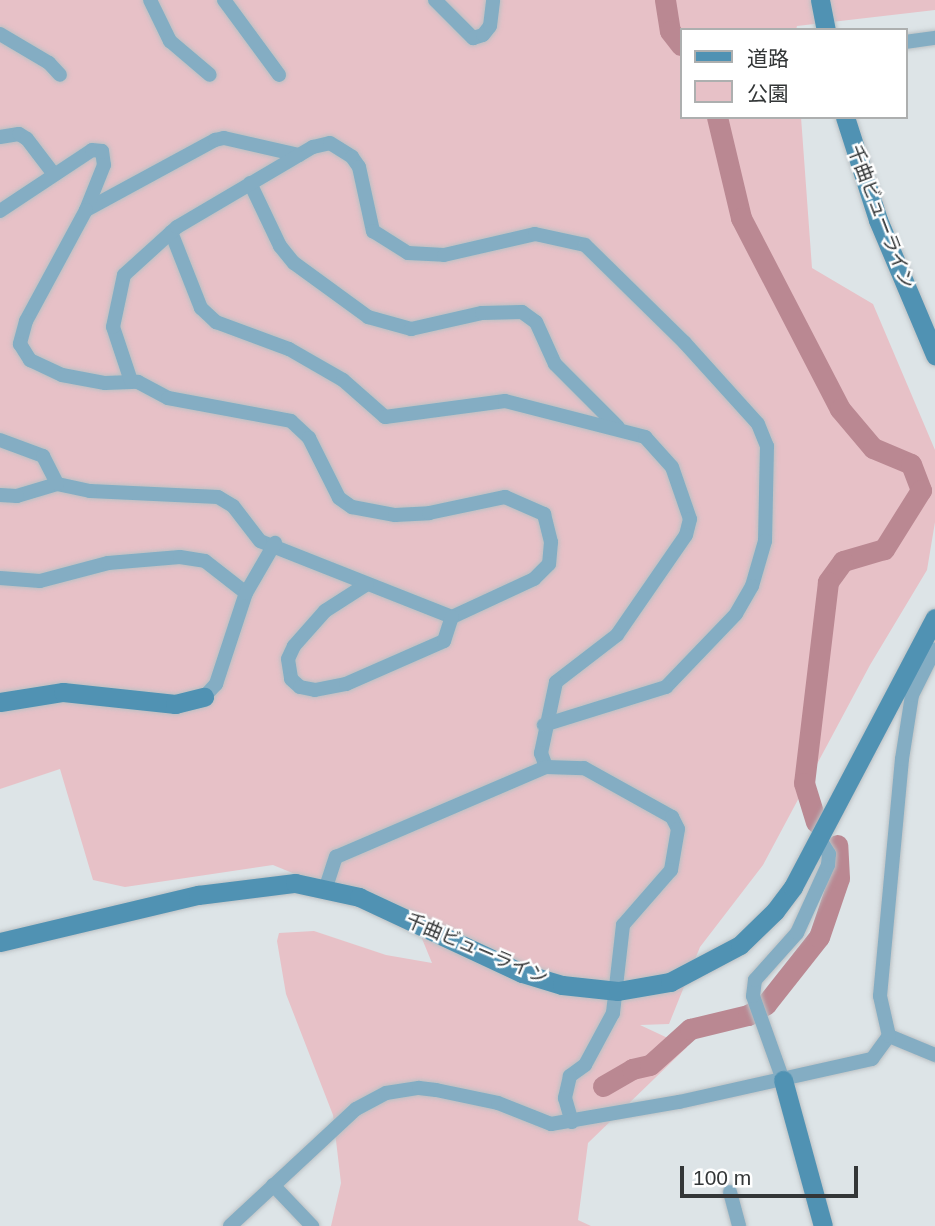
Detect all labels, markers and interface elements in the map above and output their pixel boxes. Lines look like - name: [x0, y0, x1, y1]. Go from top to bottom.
- legend: [680, 28, 907, 119]
- text: 道路: [747, 47, 789, 70]
- text: 公園: [747, 82, 789, 105]
- street label: 千曲ビューライン: [843, 142, 919, 292]
- street label: 千曲ビューライン: [403, 909, 551, 989]
- scale bar: [683, 1152, 862, 1196]
- text: 100 m: [693, 1166, 751, 1189]

